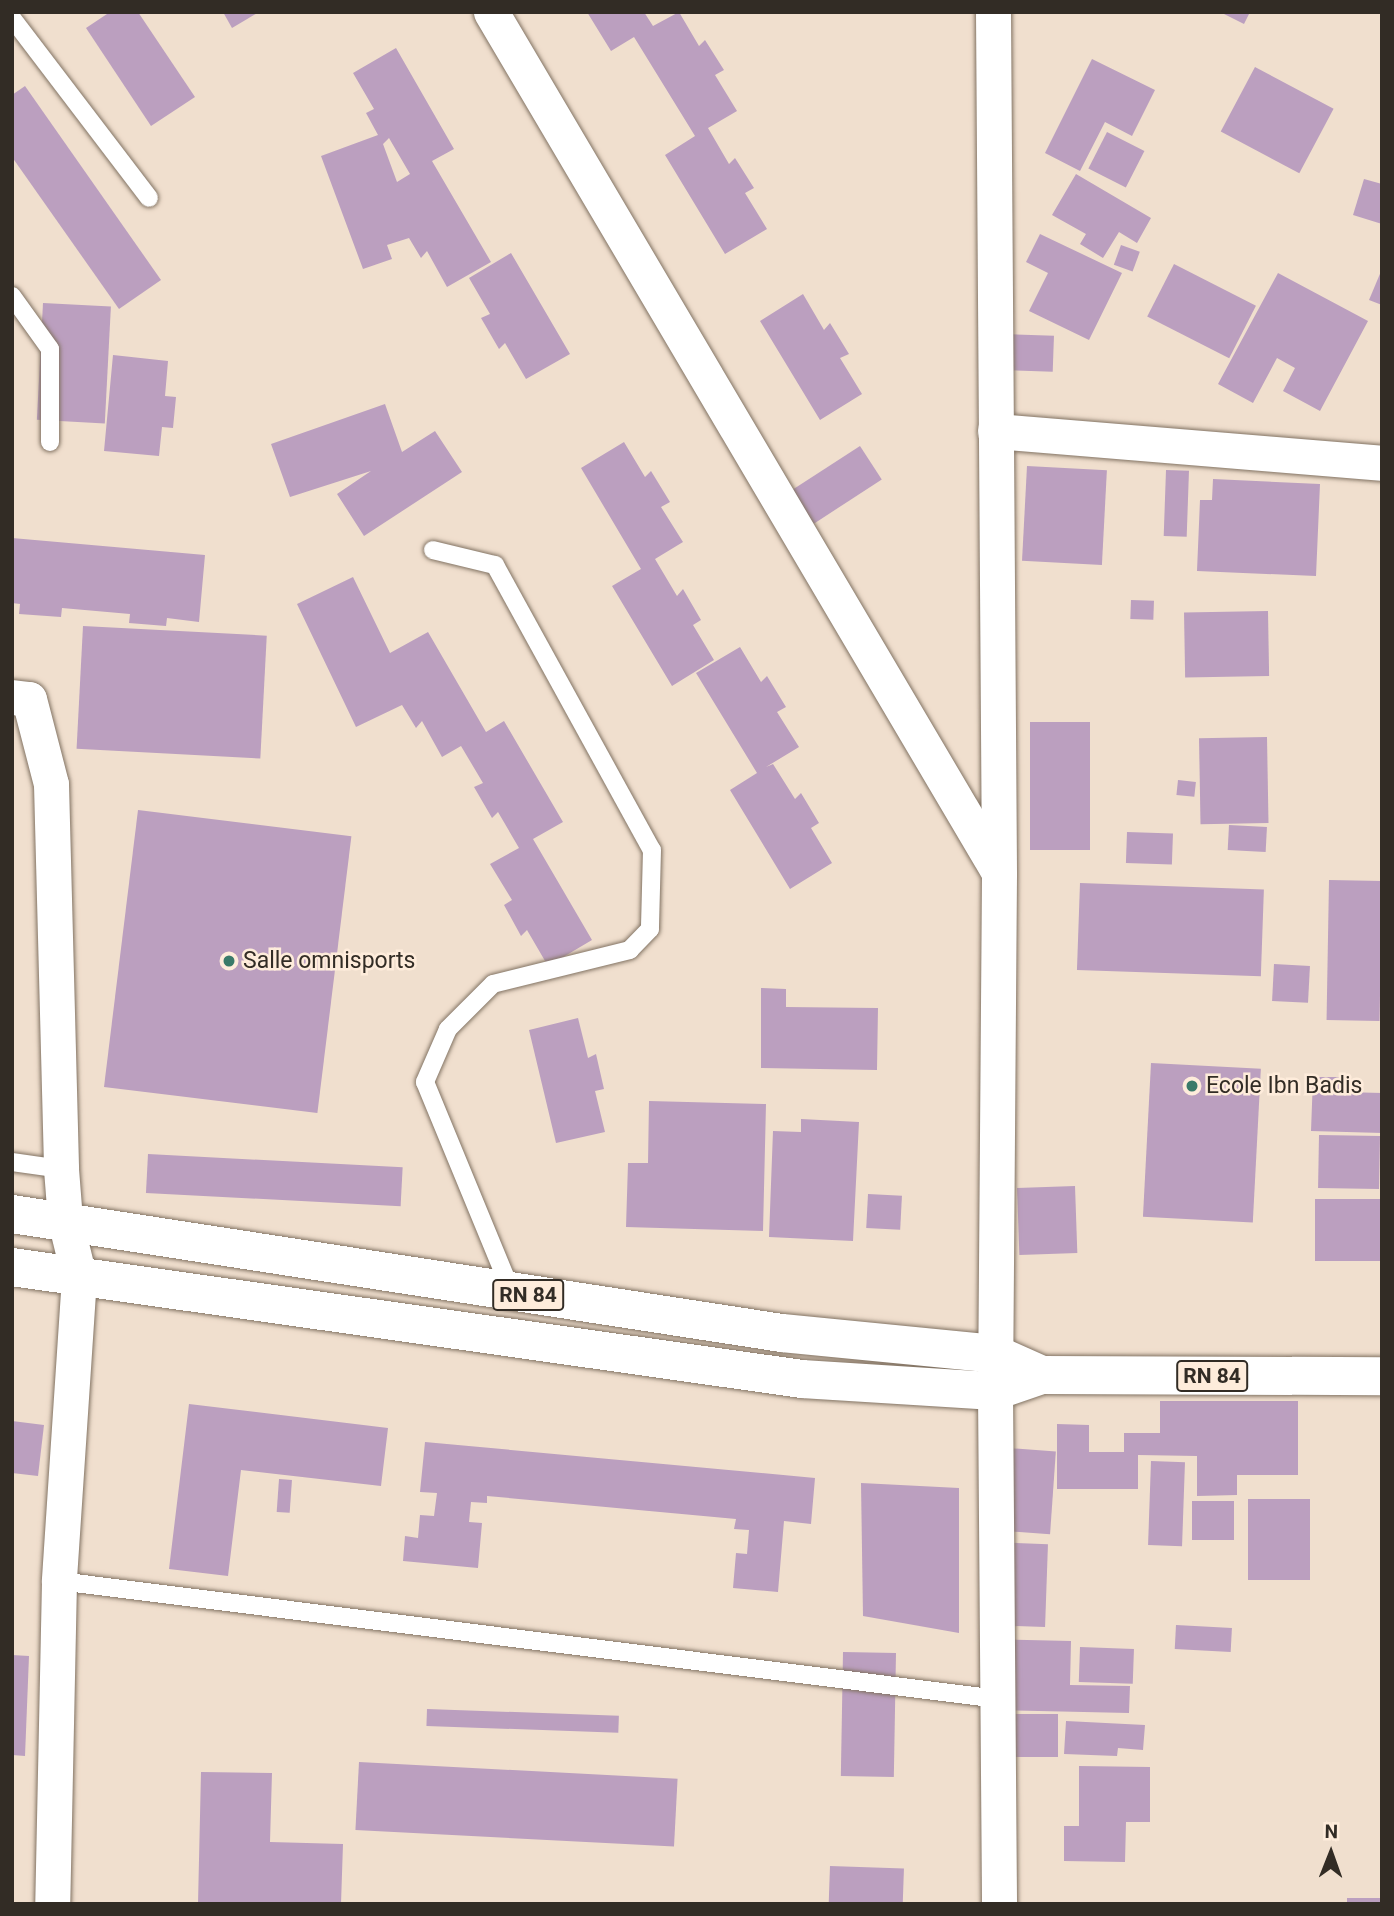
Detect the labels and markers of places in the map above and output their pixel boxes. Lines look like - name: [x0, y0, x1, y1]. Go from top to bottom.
- place label: Salle omnisports: [243, 947, 415, 975]
- marker: Salle omnisports: [221, 953, 237, 969]
- place label: Ecole Ibn Badis: [1206, 1072, 1362, 1100]
- marker: Ecole Ibn Badis: [1184, 1078, 1200, 1094]

